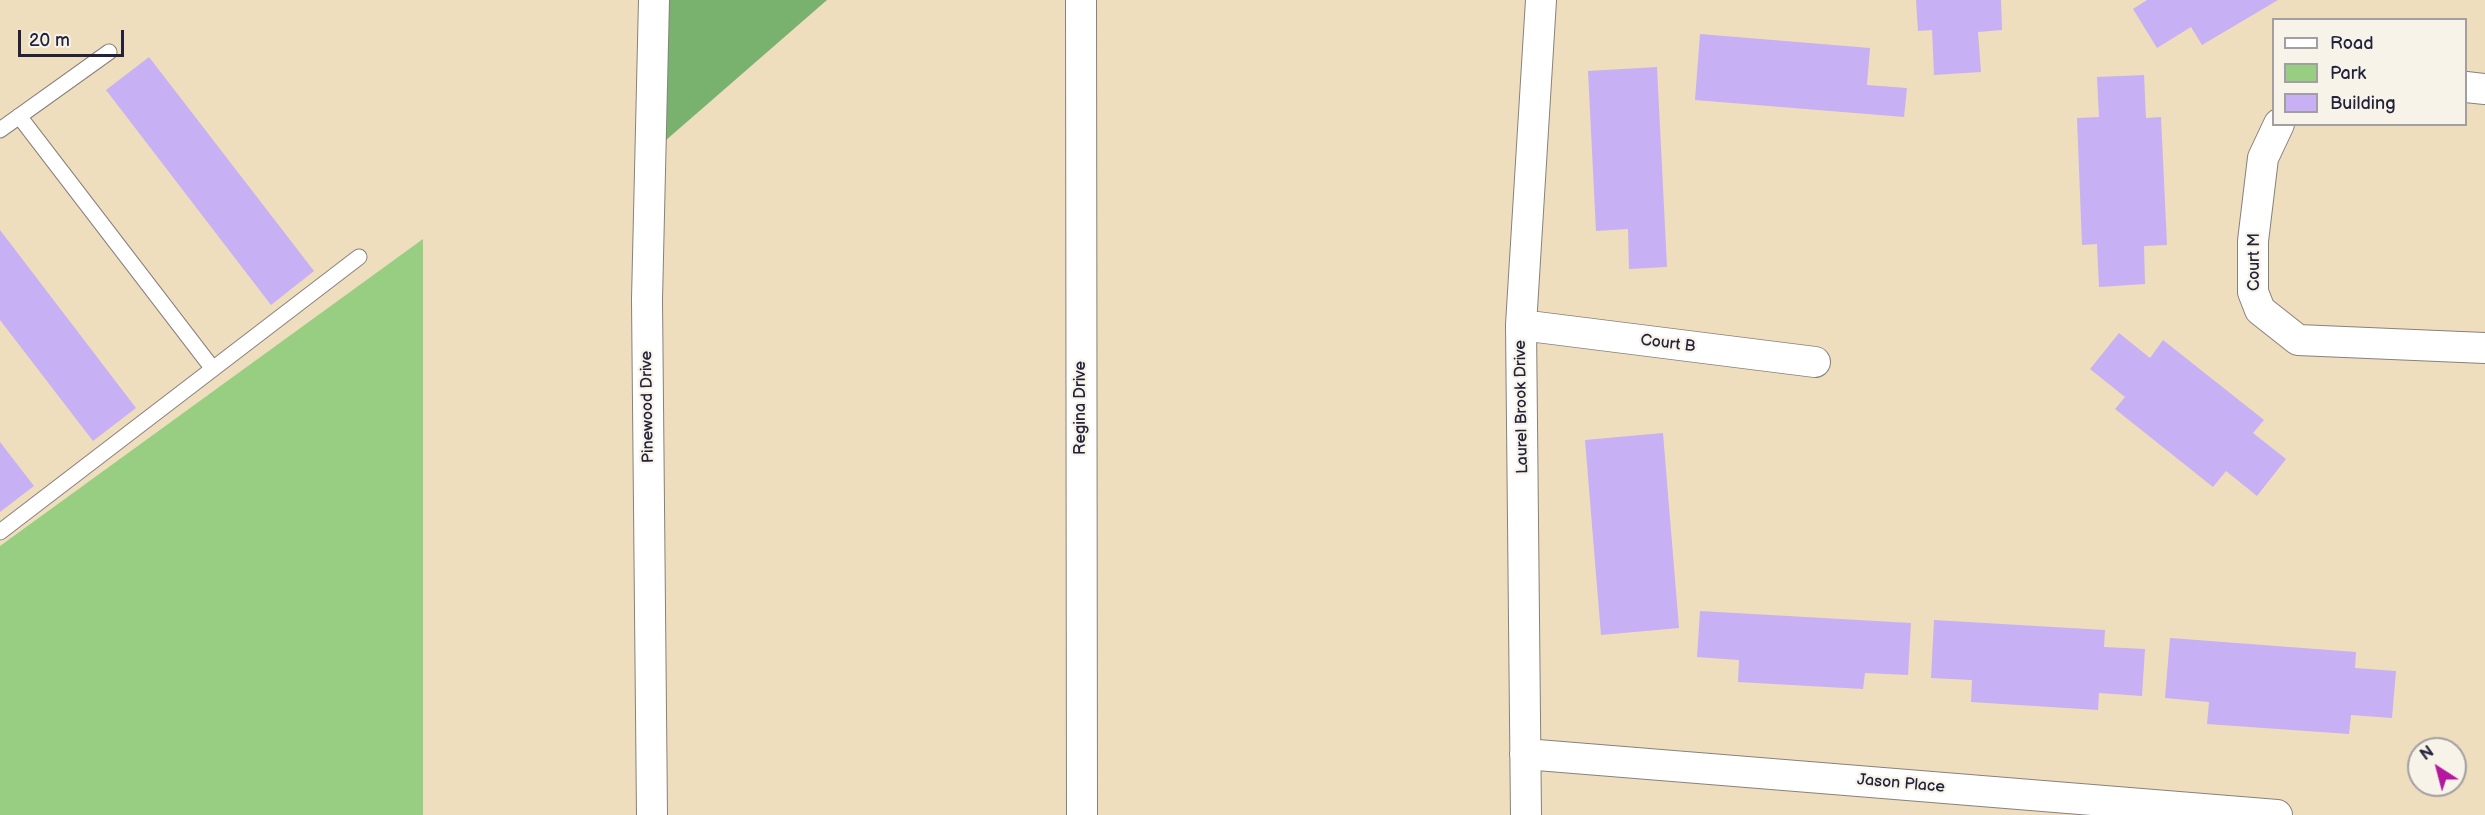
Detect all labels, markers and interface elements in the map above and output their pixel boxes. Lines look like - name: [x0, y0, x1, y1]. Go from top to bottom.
- scale bar: [21, 18, 128, 56]
- legend: [2272, 18, 2467, 126]
- text: 20 m: [29, 30, 70, 51]
- text: Road: [2330, 33, 2374, 54]
- text: Park: [2330, 63, 2366, 84]
- text: Building: [2330, 93, 2396, 114]
- street label: Court M: [2245, 233, 2265, 291]
- street label: Court B: [1639, 331, 1697, 357]
- street label: Laurel Brook Drive: [1511, 340, 1533, 474]
- street label: Pinewood Drive: [637, 351, 659, 463]
- street label: Regina Drive: [1071, 361, 1091, 455]
- north arrow: [2407, 737, 2467, 797]
- text: N: [2417, 742, 2438, 765]
- street label: Jason Place: [1856, 771, 1946, 797]

